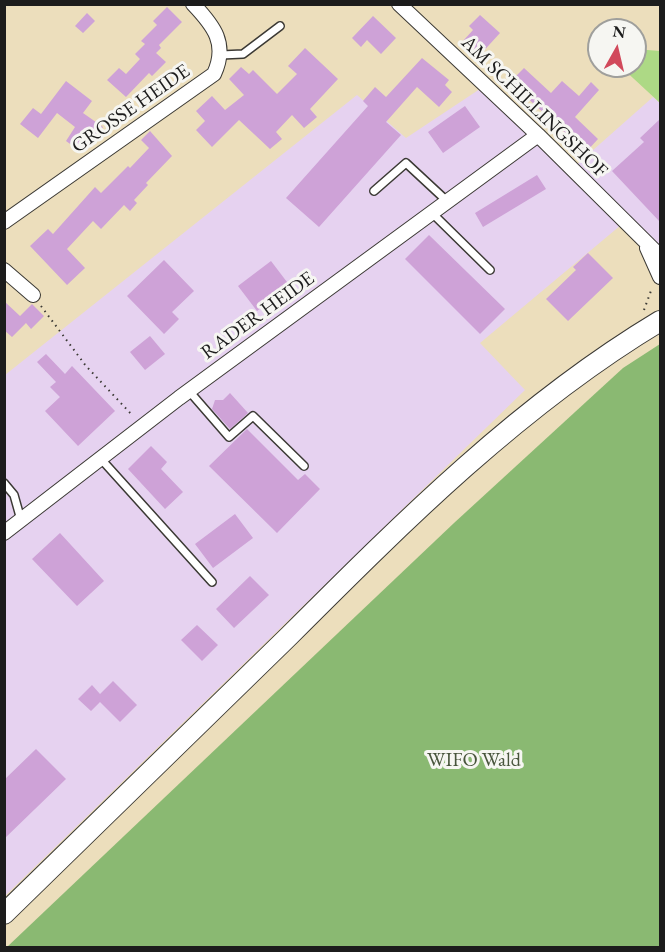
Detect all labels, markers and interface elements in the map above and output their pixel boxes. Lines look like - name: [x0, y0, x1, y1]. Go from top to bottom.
- north arrow: [587, 18, 647, 78]
- text: N: [611, 20, 627, 43]
- street label: AM SCHILLINGSHOF: [456, 31, 612, 183]
- street label: GROSSE HEIDE: [67, 59, 195, 159]
- street label: RADER HEIDE: [197, 267, 319, 365]
- park label: WIFO Wald: [427, 749, 521, 773]

